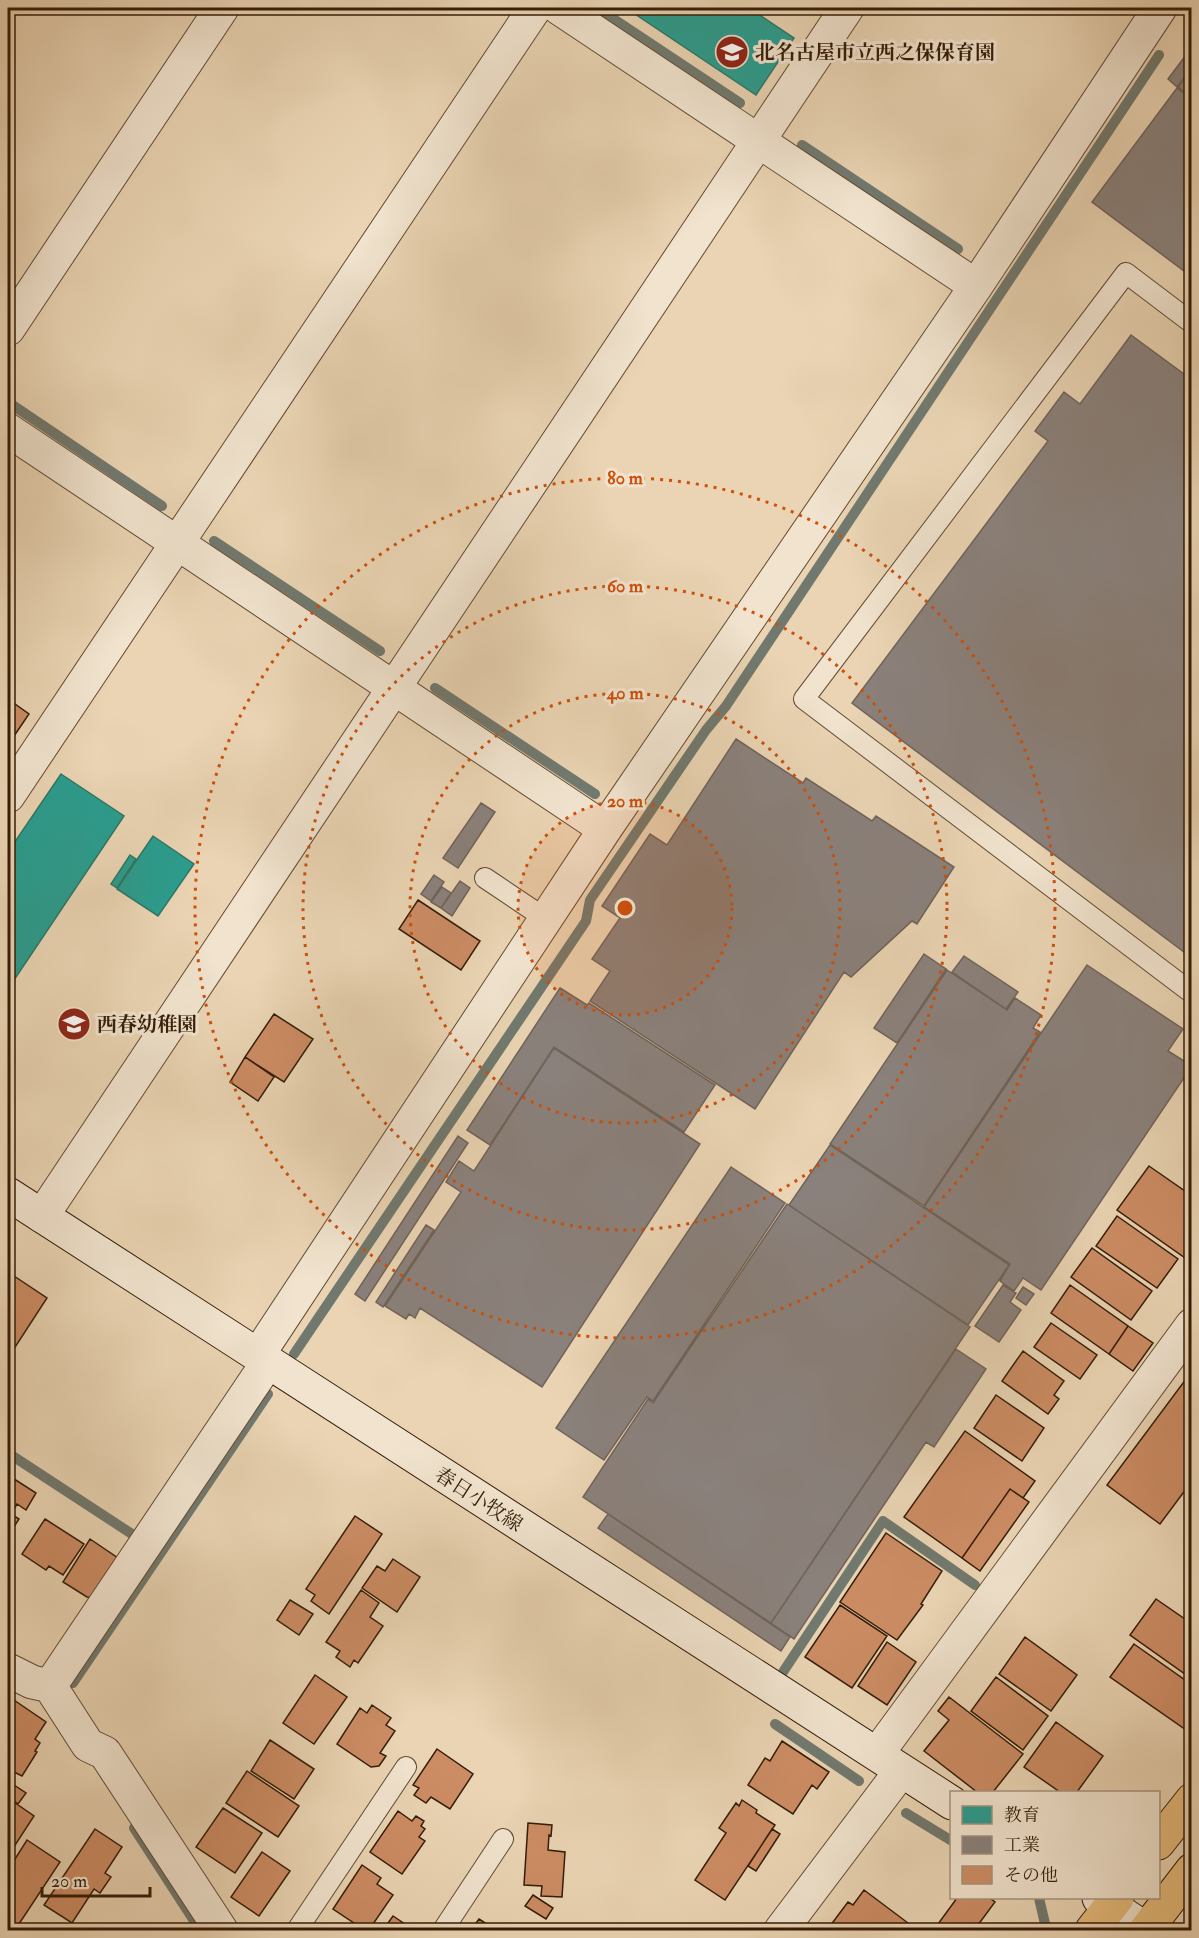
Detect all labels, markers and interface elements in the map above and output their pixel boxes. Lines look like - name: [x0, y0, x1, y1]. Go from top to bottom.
- school or university icon: 北名古屋市立西之保保育園: [714, 34, 750, 70]
- place label: 北名古屋市立西之保保育園: [755, 40, 995, 65]
- text: 80 m: [607, 467, 644, 490]
- text: 60 m: [607, 575, 644, 598]
- text: 40 m: [606, 682, 644, 705]
- text: 20 m: [607, 790, 644, 813]
- centre of rings: [615, 898, 635, 918]
- school or university icon: 西春幼稚園: [56, 1006, 92, 1042]
- place label: 西春幼稚園: [97, 1012, 197, 1037]
- street label: 春日小牧線: [430, 1462, 527, 1537]
- legend: [950, 1791, 1160, 1899]
- text: 教育: [1004, 1804, 1040, 1827]
- text: 工業: [1004, 1834, 1040, 1857]
- scale bar: [42, 1860, 150, 1898]
- text: その他: [1004, 1864, 1058, 1887]
- text: 20 m: [51, 1870, 87, 1893]

